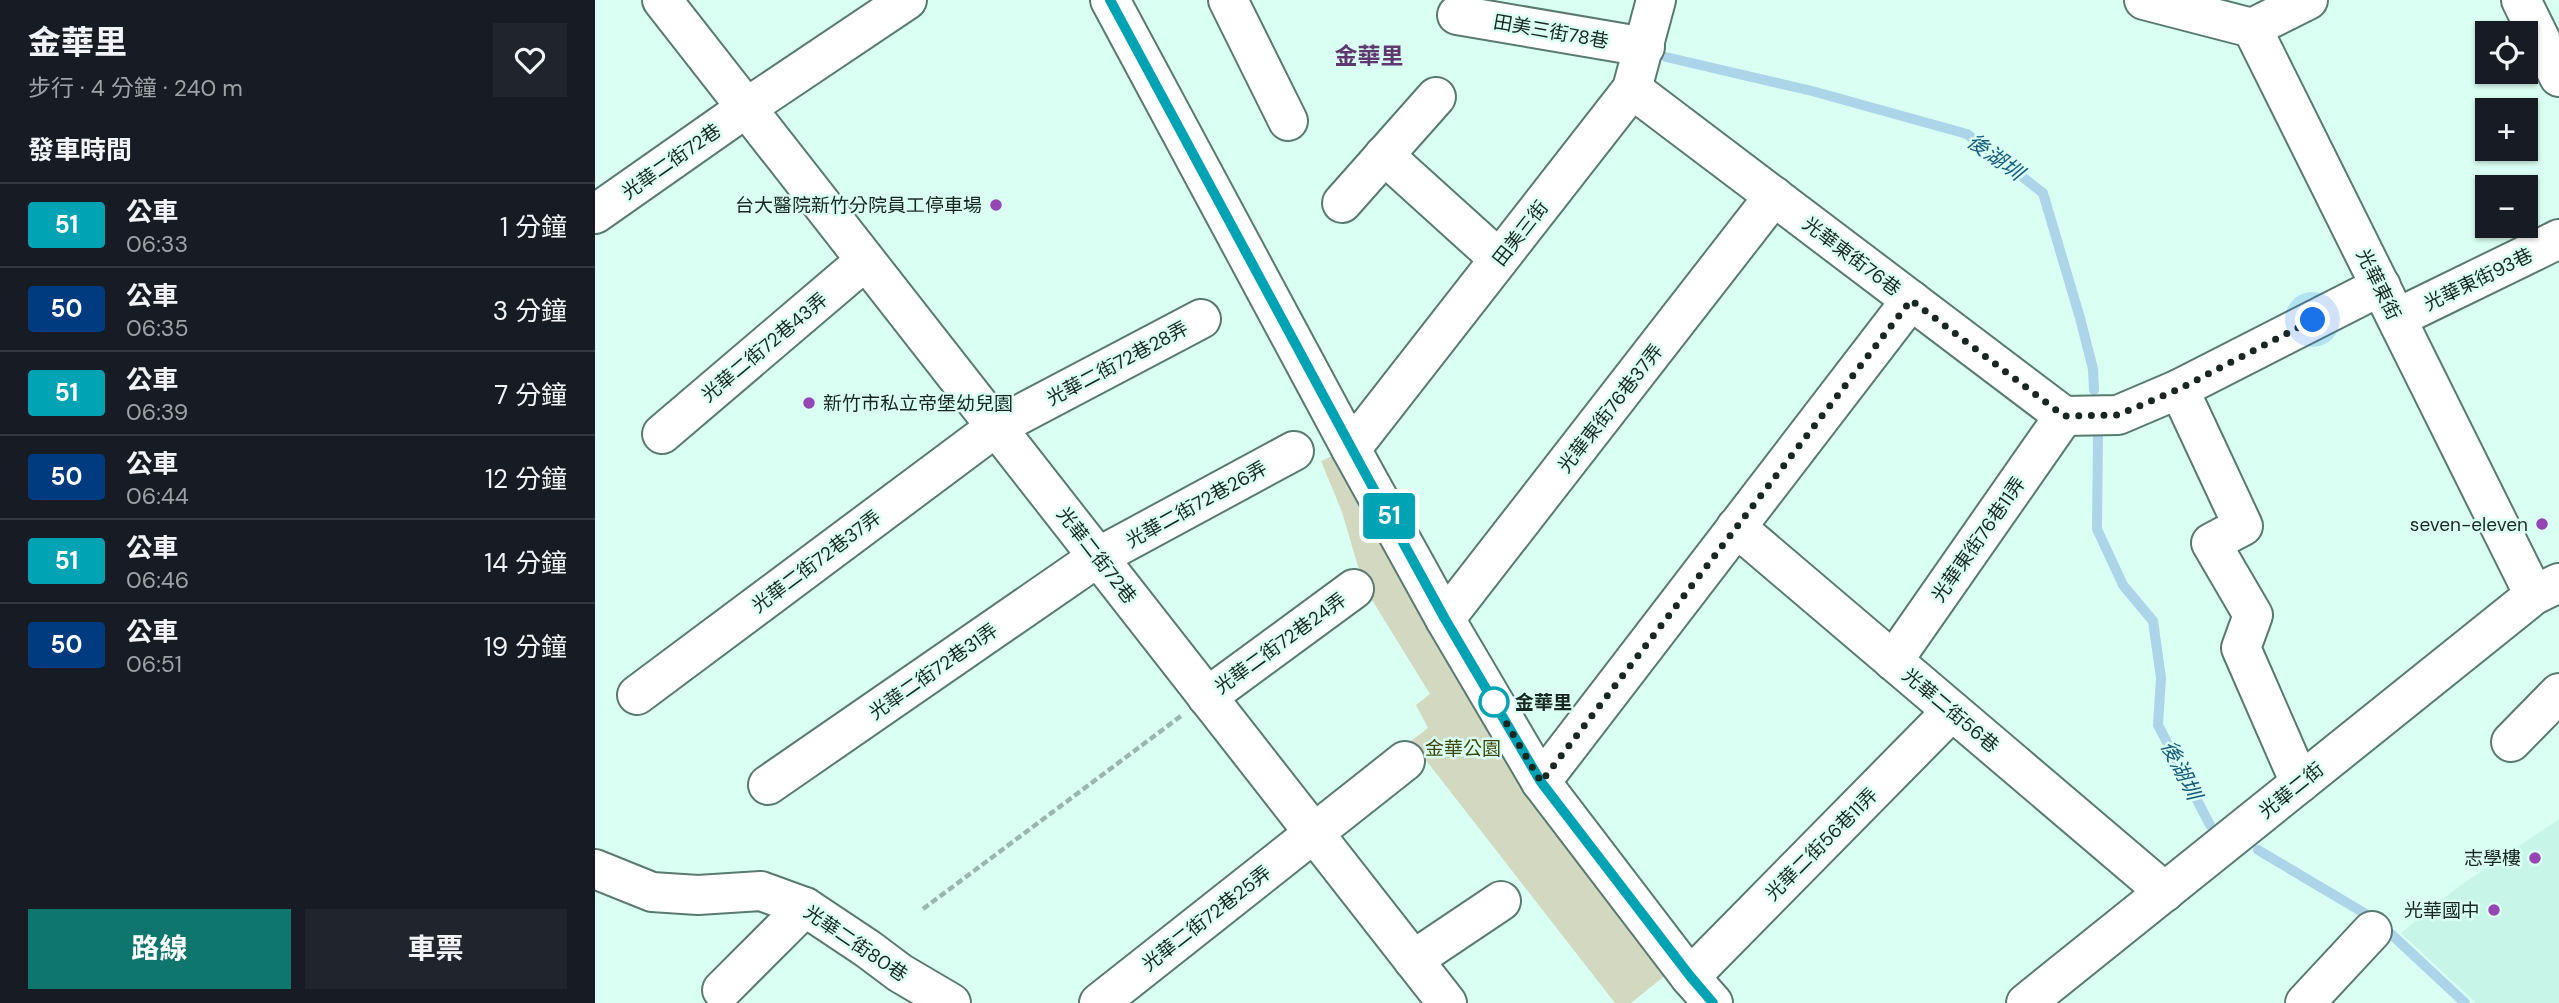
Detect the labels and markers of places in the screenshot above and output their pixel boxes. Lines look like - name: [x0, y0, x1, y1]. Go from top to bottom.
- place label: 台大醫院新竹分院員工停車場: [735, 193, 982, 218]
- marker: 台大醫院新竹分院員工停車場: [988, 197, 1004, 213]
- place label: 新竹市私立帝堡幼兒園: [823, 391, 1013, 416]
- marker: 新竹市私立帝堡幼兒園: [801, 395, 817, 411]
- place label: seven-eleven: [2410, 512, 2528, 537]
- marker: seven-eleven: [2534, 516, 2550, 532]
- marker: 金華里: [1479, 687, 1509, 717]
- place label: 金華里: [1515, 690, 1572, 715]
- place label: 志學樓: [2464, 846, 2521, 871]
- marker: 志學樓: [2527, 850, 2543, 866]
- place label: 光華國中: [2404, 898, 2480, 923]
- marker: 光華國中: [2486, 902, 2502, 918]

